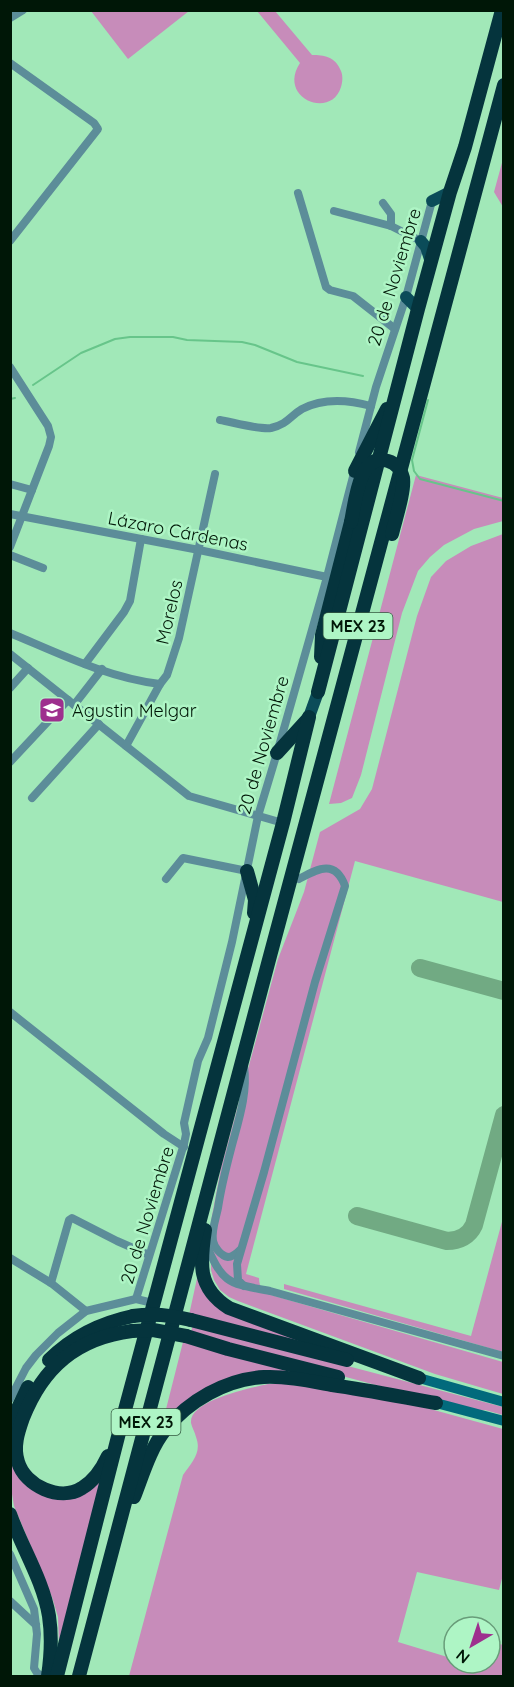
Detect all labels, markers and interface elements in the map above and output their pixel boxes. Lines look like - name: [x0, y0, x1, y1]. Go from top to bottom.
- street label: 20 de Noviembre: [362, 205, 426, 349]
- street label: Lázaro Cárdenas: [106, 506, 250, 556]
- street label: Morelos: [150, 577, 188, 647]
- road number: MEX 23: [324, 613, 392, 639]
- street label: 20 de Noviembre: [232, 673, 294, 817]
- school or university icon: Agustin Melgar: [37, 695, 67, 725]
- place label: Agustin Melgar: [72, 699, 197, 722]
- street label: 20 de Noviembre: [115, 1143, 179, 1287]
- road number: MEX 23: [112, 1409, 180, 1435]
- north arrow: [442, 1615, 502, 1675]
- text: N: [452, 1645, 473, 1668]

